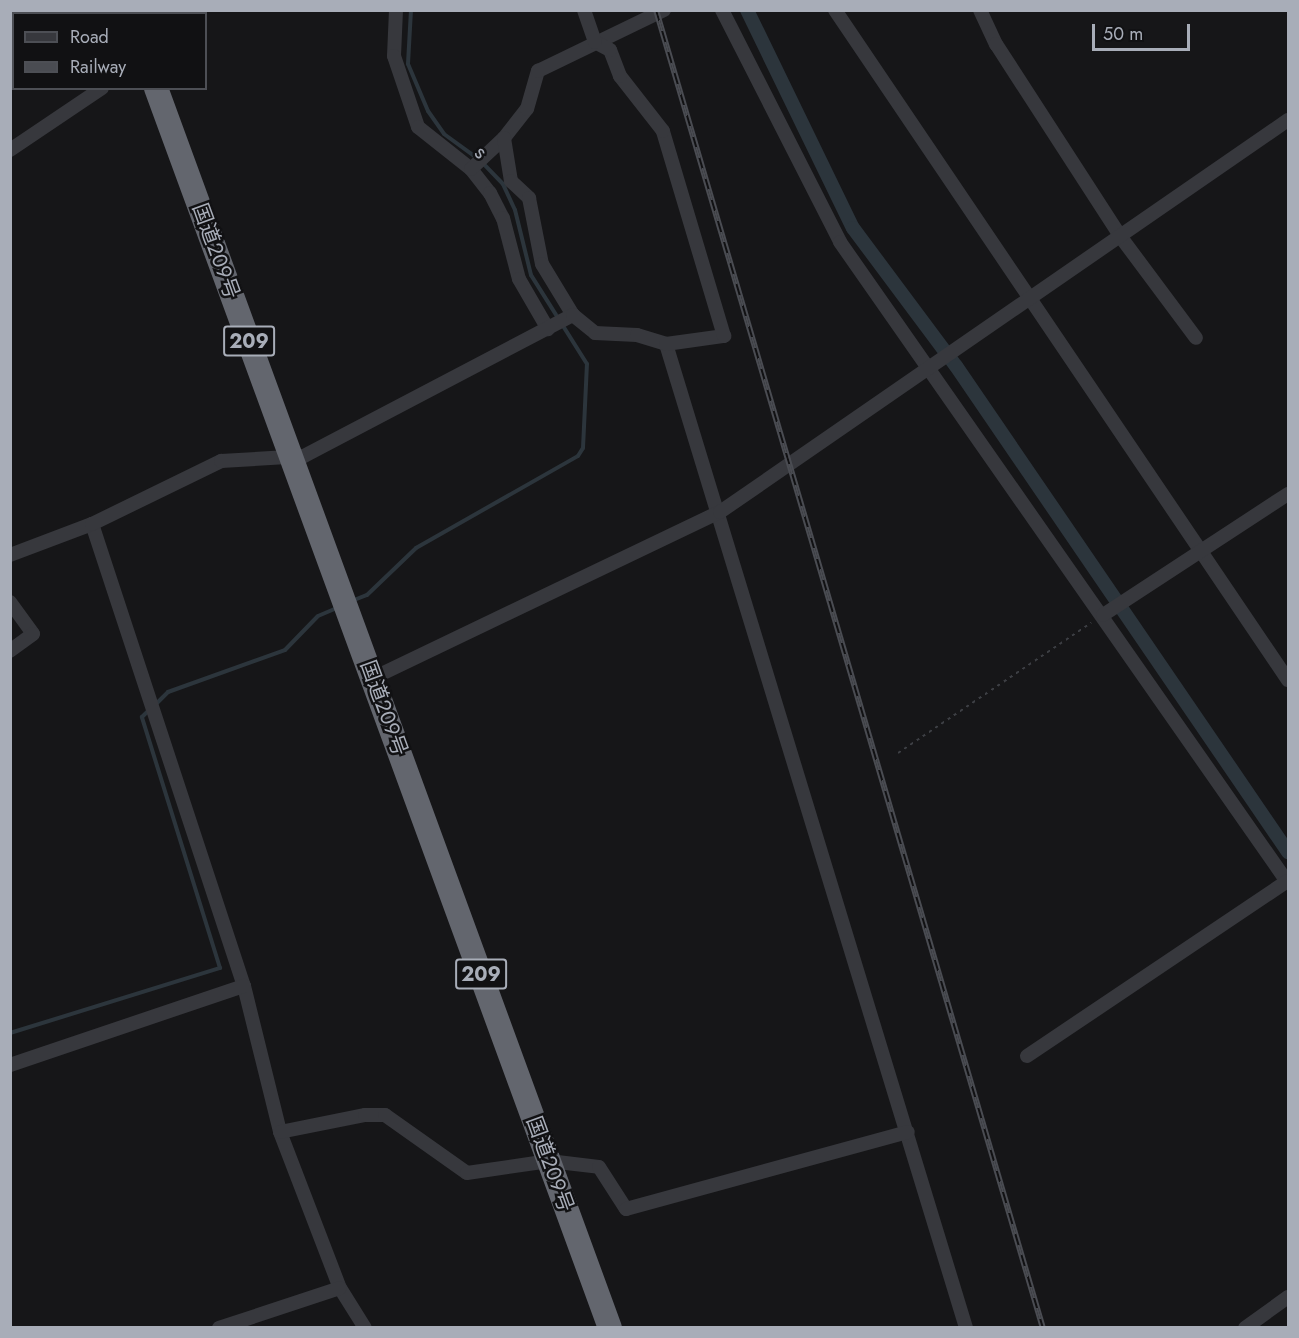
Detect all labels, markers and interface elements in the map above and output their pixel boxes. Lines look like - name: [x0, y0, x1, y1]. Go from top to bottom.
- legend: [12, 12, 207, 90]
- scale bar: [1095, 12, 1192, 50]
- text: 50 m: [1103, 21, 1143, 47]
- text: Road: [70, 24, 109, 50]
- text: Railway: [70, 54, 126, 80]
- street label: s: [469, 140, 493, 164]
- street label: 国道209号: [187, 200, 245, 302]
- road number: 209: [222, 324, 276, 358]
- street label: 国道209号: [355, 657, 413, 759]
- road number: 209: [454, 957, 508, 991]
- street label: 国道209号: [521, 1113, 579, 1215]

